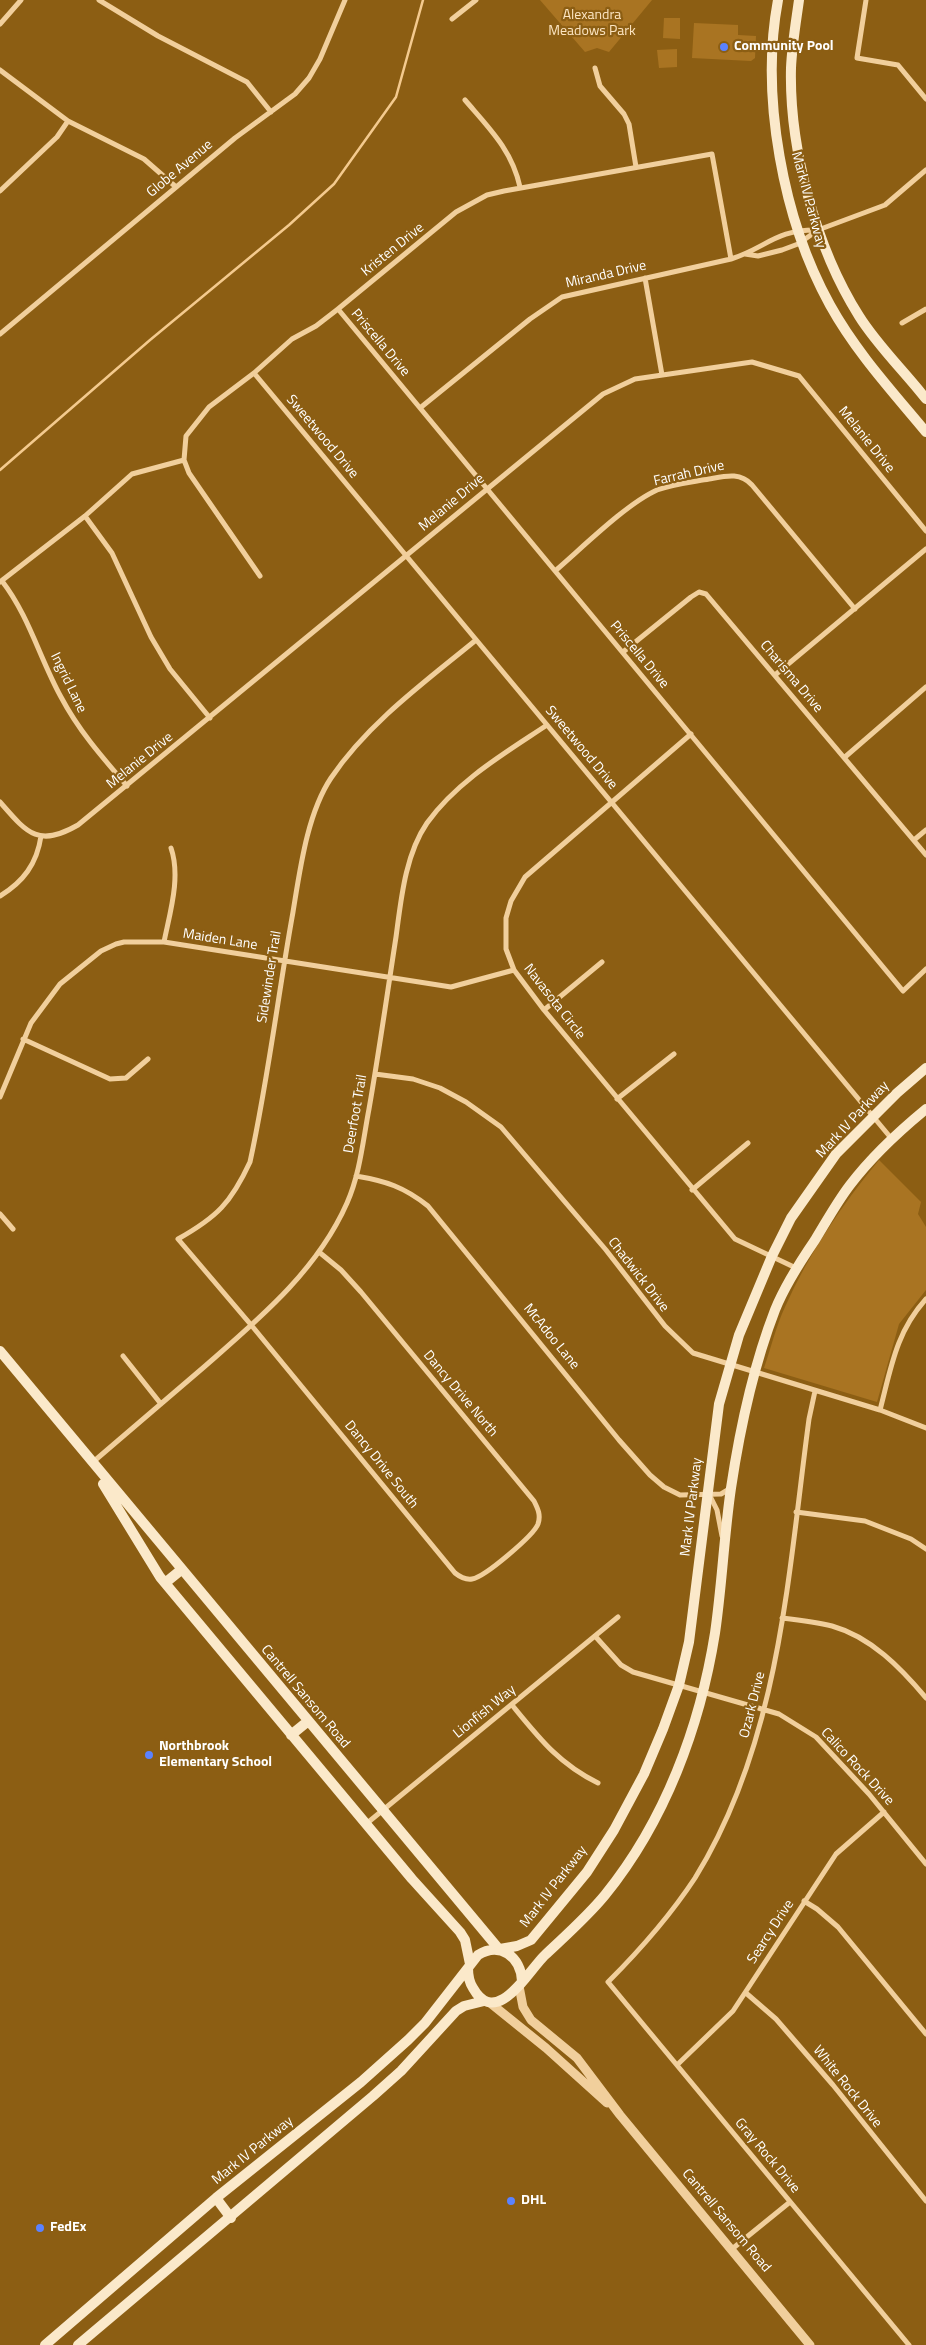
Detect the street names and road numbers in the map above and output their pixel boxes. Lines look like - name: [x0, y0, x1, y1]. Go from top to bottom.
- street label: Globe Avenue: [144, 137, 216, 201]
- street label: Mark IV Parkway: [787, 150, 829, 250]
- street label: Kristen Drive: [358, 220, 428, 280]
- street label: Miranda Drive: [564, 258, 648, 292]
- street label: Priscella Drive: [347, 306, 413, 380]
- street label: Sweetwood Drive: [282, 392, 362, 482]
- street label: Melanie Drive: [834, 403, 898, 477]
- street label: Farrah Drive: [652, 458, 726, 490]
- street label: Melanie Drive: [416, 471, 488, 535]
- street label: Priscella Drive: [606, 618, 672, 692]
- street label: Charisma Drive: [756, 638, 826, 716]
- street label: Ingrid Lane: [46, 650, 90, 716]
- street label: Sweetwood Drive: [541, 703, 621, 793]
- street label: Melanie Drive: [103, 729, 177, 793]
- street label: Maiden Lane: [182, 926, 258, 954]
- street label: Sidewinder Trail: [254, 930, 286, 1024]
- street label: Navasota Circle: [519, 961, 589, 1043]
- street label: Deerfoot Trail: [341, 1073, 371, 1155]
- street label: Mark IV Parkway: [813, 1078, 893, 1162]
- street label: Chadwick Drive: [604, 1234, 672, 1316]
- street label: McAdoo Lane: [519, 1301, 583, 1373]
- street label: Dancy Drive North: [419, 1348, 501, 1440]
- street label: Dancy Drive South: [340, 1418, 422, 1512]
- street label: Mark IV Parkway: [678, 1457, 706, 1557]
- street label: Cantrell Sansom Road: [257, 1642, 353, 1752]
- street label: Ozark Drive: [737, 1670, 769, 1740]
- street label: Lionfish Way: [450, 1682, 520, 1742]
- street label: Calico Rock Drive: [817, 1725, 897, 1809]
- street label: Mark IV Parkway: [517, 1843, 591, 1931]
- street label: Searcy Drive: [744, 1897, 798, 1967]
- street label: White Rock Drive: [809, 2043, 885, 2131]
- street label: Mark IV Parkway: [209, 2113, 297, 2189]
- street label: Gray Rock Drive: [731, 2115, 803, 2197]
- street label: Cantrell Sansom Road: [678, 2166, 774, 2276]

